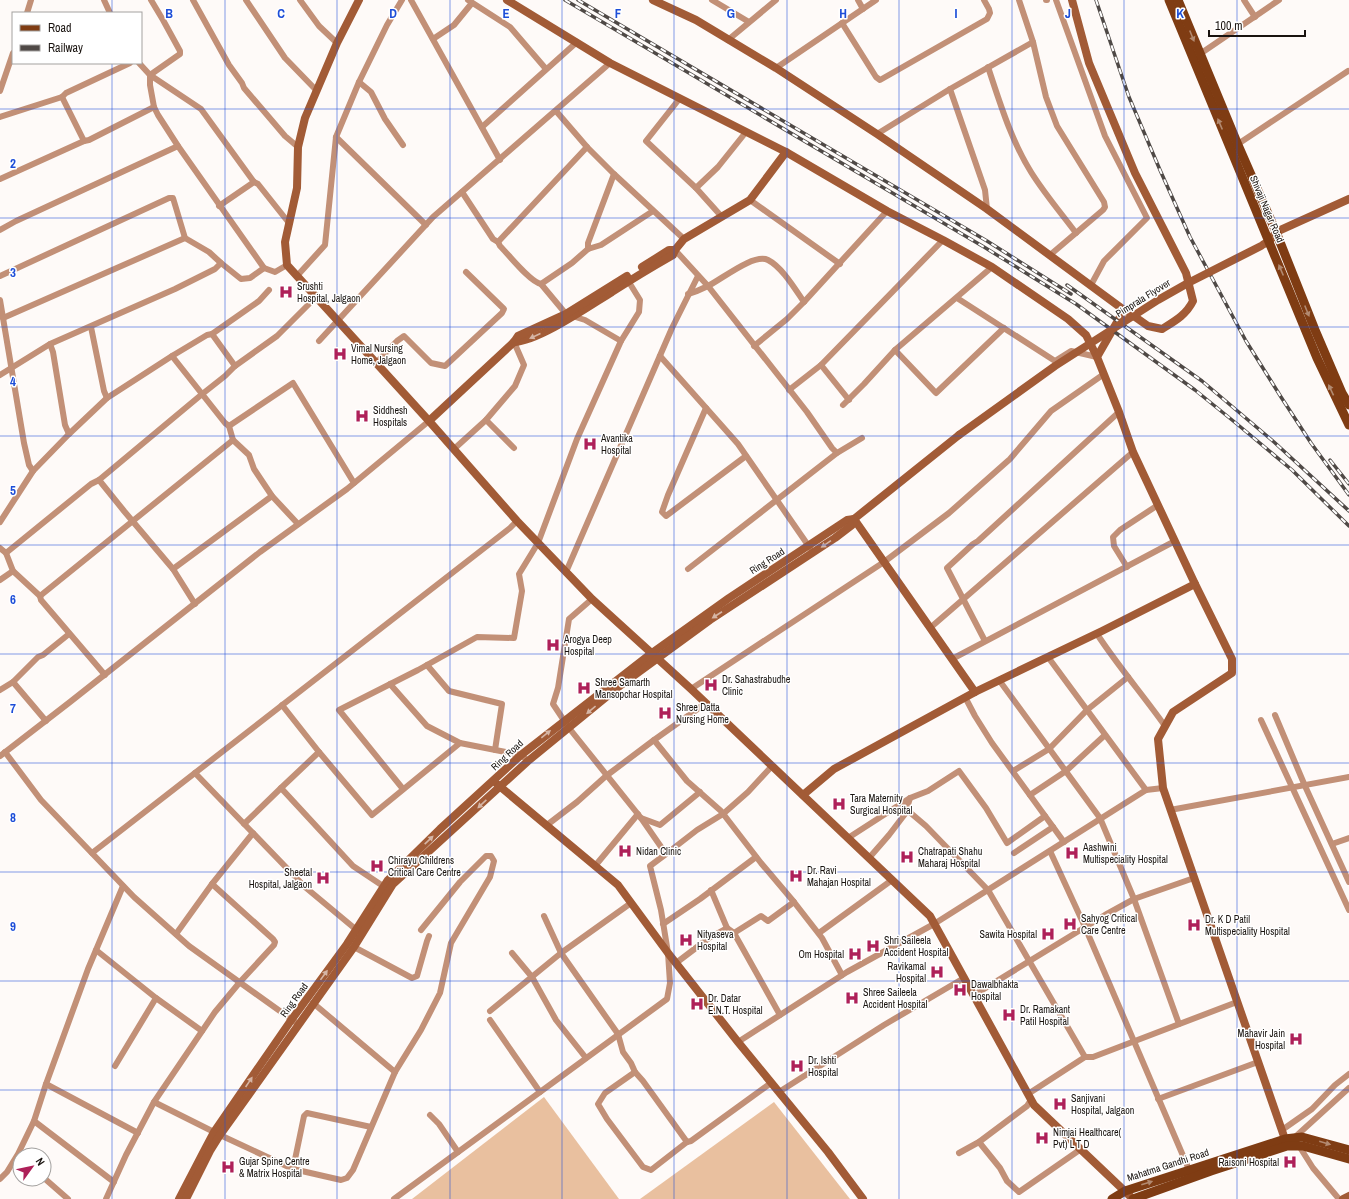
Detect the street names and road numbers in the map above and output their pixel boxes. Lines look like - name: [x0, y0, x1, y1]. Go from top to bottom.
- street label: Shivaji Nagar Road: [1247, 174, 1287, 244]
- street label: Pimprala Flyover: [1113, 276, 1173, 320]
- street label: Ring Road: [747, 545, 787, 577]
- street label: Ring Road: [488, 737, 526, 773]
- street label: Ring Road: [277, 980, 311, 1020]
- street label: Mahatma Gandhi Road: [1125, 1146, 1211, 1184]

